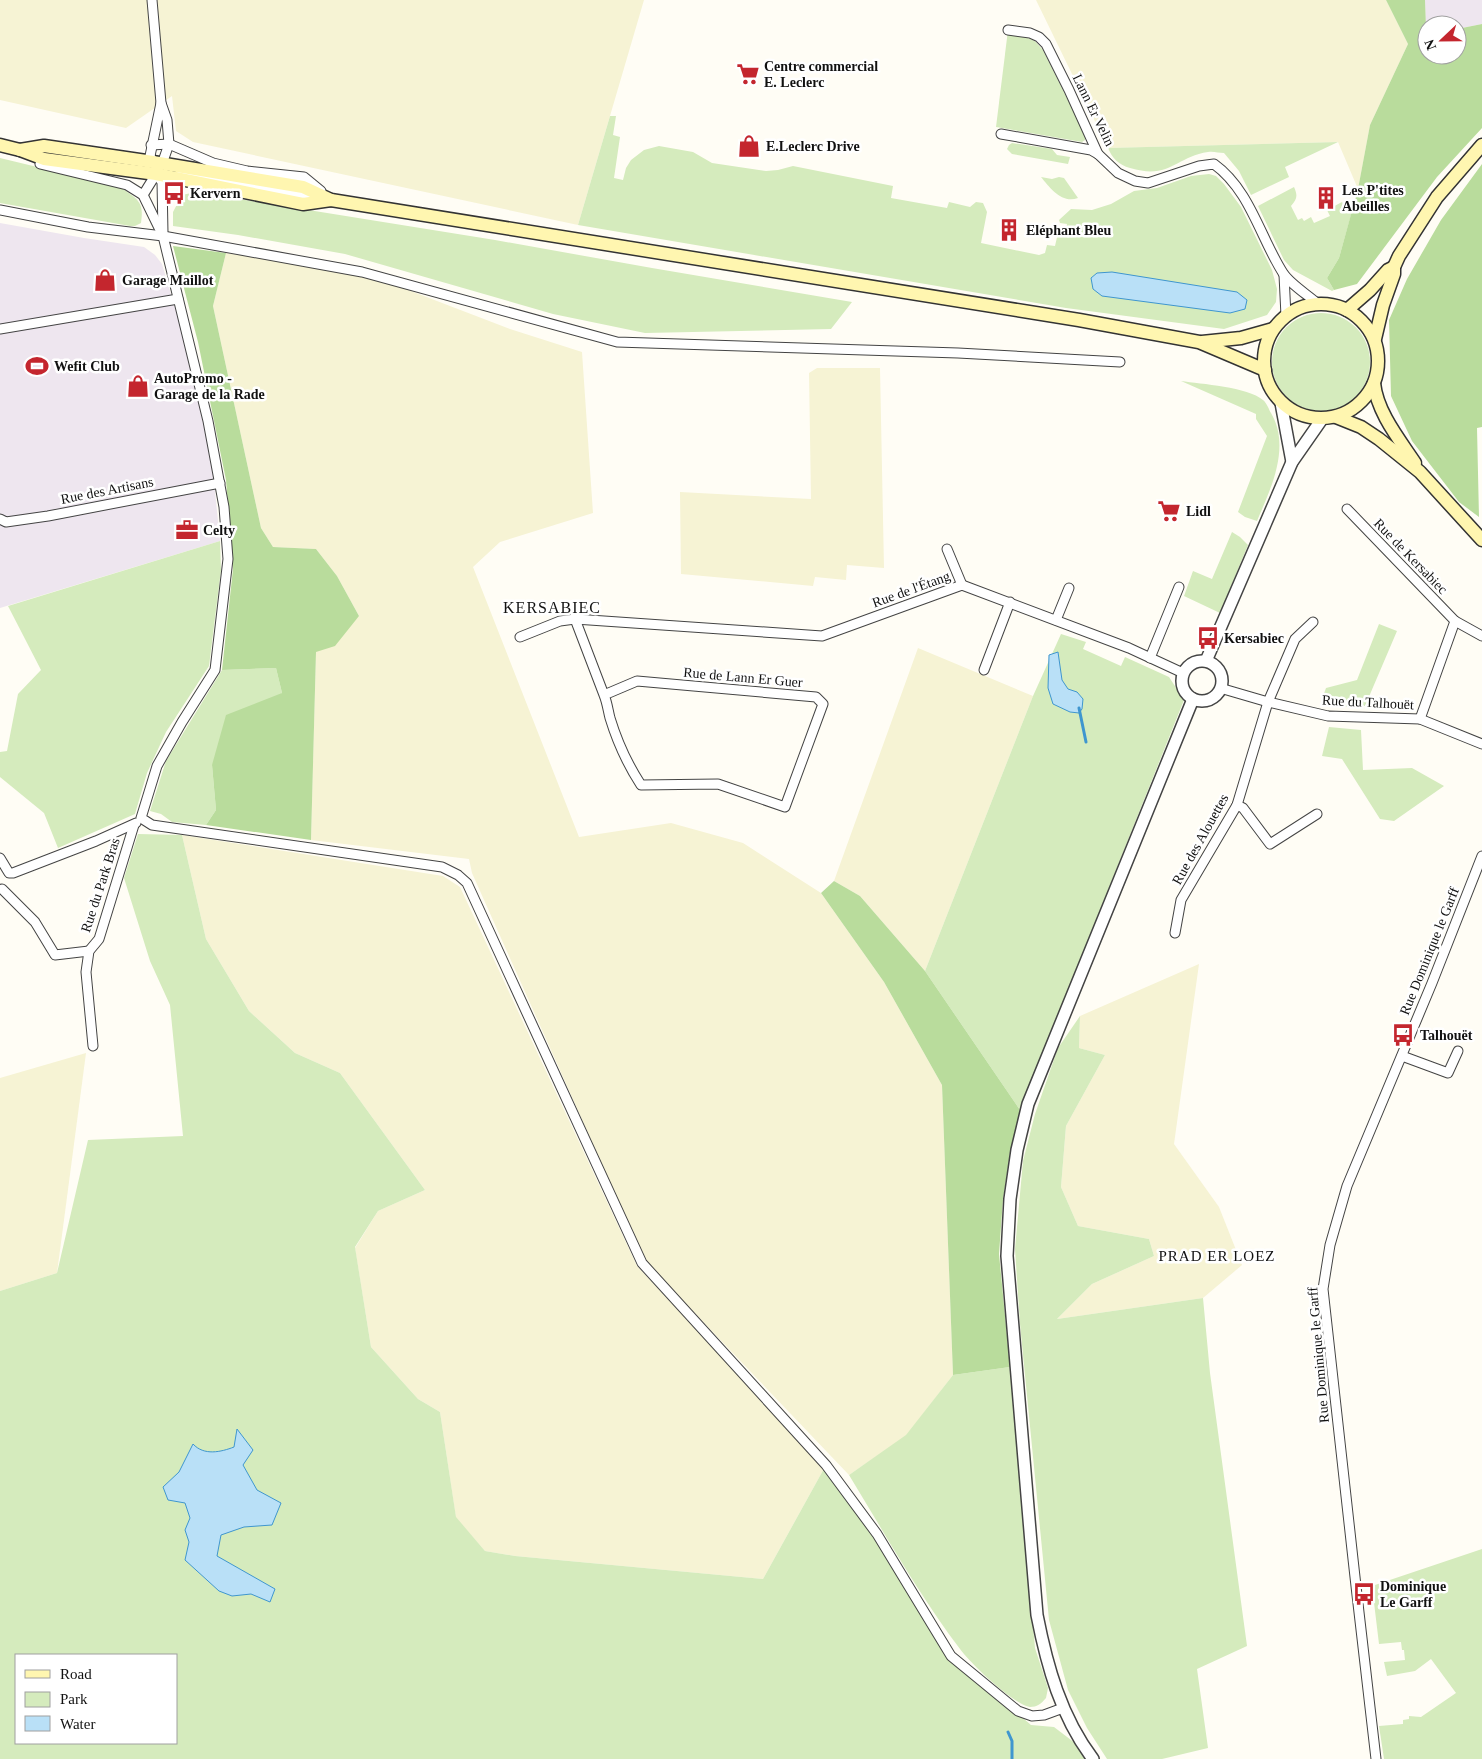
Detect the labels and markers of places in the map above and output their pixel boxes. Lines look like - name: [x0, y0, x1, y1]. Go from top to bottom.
- place label: Centre commercial E. Leclerc: [764, 59, 878, 90]
- supermarket icon: Centre commercial E. Leclerc: [735, 61, 761, 87]
- shop icon: E.Leclerc Drive: [736, 133, 762, 159]
- place label: E.Leclerc Drive: [766, 139, 860, 154]
- bus stop icon: Kervern: [161, 180, 187, 206]
- place label: Les P'tites Abeilles: [1342, 183, 1404, 214]
- building icon: Les P'tites Abeilles: [1313, 185, 1339, 211]
- place label: Kervern: [190, 186, 241, 201]
- building icon: Eléphant Bleu: [996, 217, 1022, 243]
- place label: Eléphant Bleu: [1026, 223, 1111, 238]
- shop icon: Garage Maillot: [92, 267, 118, 293]
- place label: Garage Maillot: [122, 273, 214, 288]
- sports icon: Wefit Club: [24, 353, 50, 379]
- place label: Wefit Club: [54, 359, 120, 374]
- place label: AutoPromo - Garage de la Rade: [154, 371, 265, 402]
- shop icon: AutoPromo - Garage de la Rade: [125, 373, 151, 399]
- supermarket icon: Lidl: [1156, 498, 1182, 524]
- place label: Lidl: [1186, 504, 1211, 519]
- office icon: Celty: [174, 517, 200, 543]
- place label: Celty: [203, 523, 235, 538]
- bus stop icon: Kersabiec: [1195, 625, 1221, 651]
- place label: Kersabiec: [1224, 631, 1284, 646]
- bus stop icon: Talhouët: [1390, 1022, 1416, 1048]
- place label: Talhouët: [1420, 1028, 1473, 1043]
- place label: Dominique Le Garff: [1380, 1579, 1446, 1610]
- bus stop icon: Dominique Le Garff: [1351, 1581, 1377, 1607]

